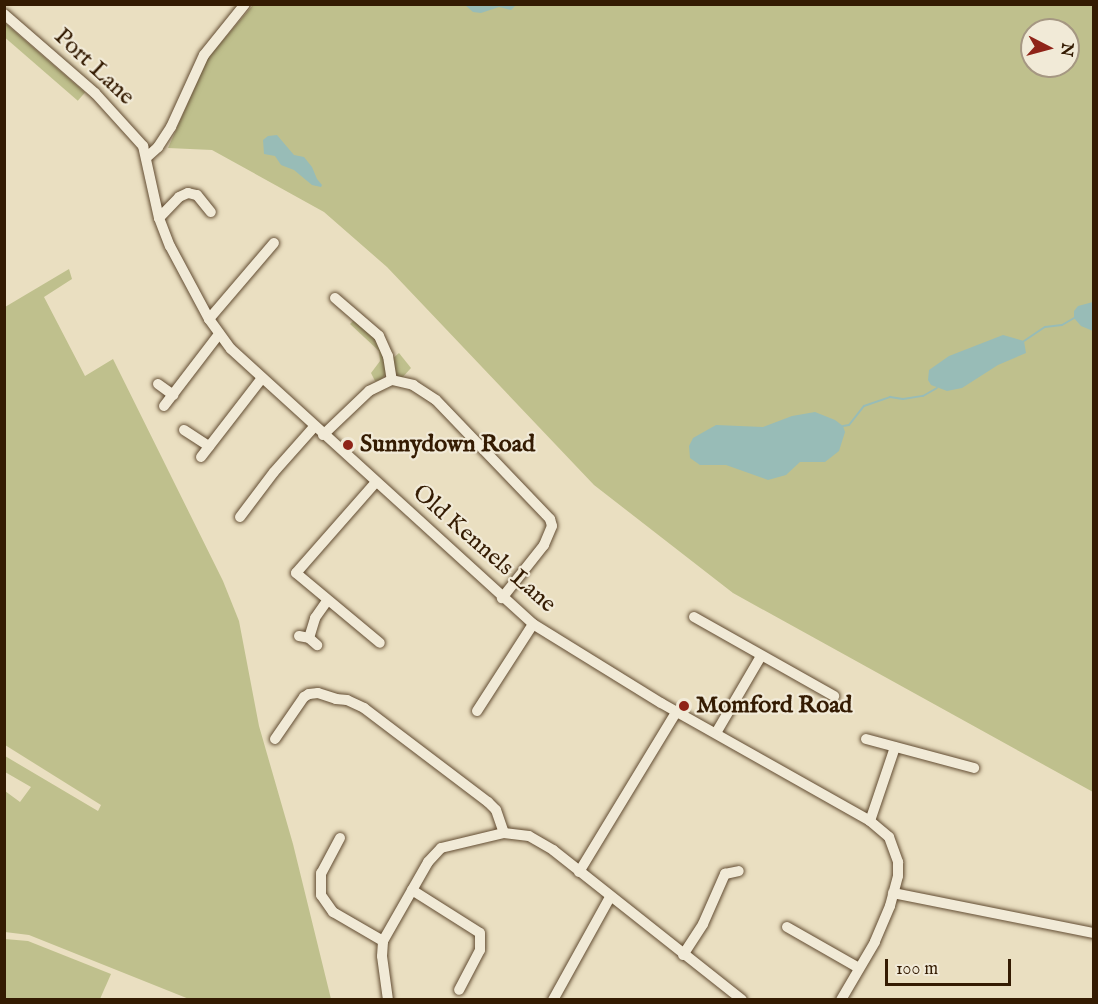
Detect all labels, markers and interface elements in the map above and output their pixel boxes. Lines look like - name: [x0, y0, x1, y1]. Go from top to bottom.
- north arrow: [1020, 18, 1080, 78]
- street label: Port Lane: [48, 22, 140, 112]
- text: N: [1055, 42, 1077, 58]
- place label: Sunnydown Road: [360, 431, 535, 459]
- marker: Sunnydown Road: [341, 438, 355, 452]
- street label: Old Kennels Lane: [406, 479, 562, 619]
- place label: Momford Road: [696, 692, 852, 720]
- marker: Momford Road: [677, 699, 691, 713]
- scale bar: [888, 947, 1014, 985]
- text: 100 m: [896, 958, 938, 981]

